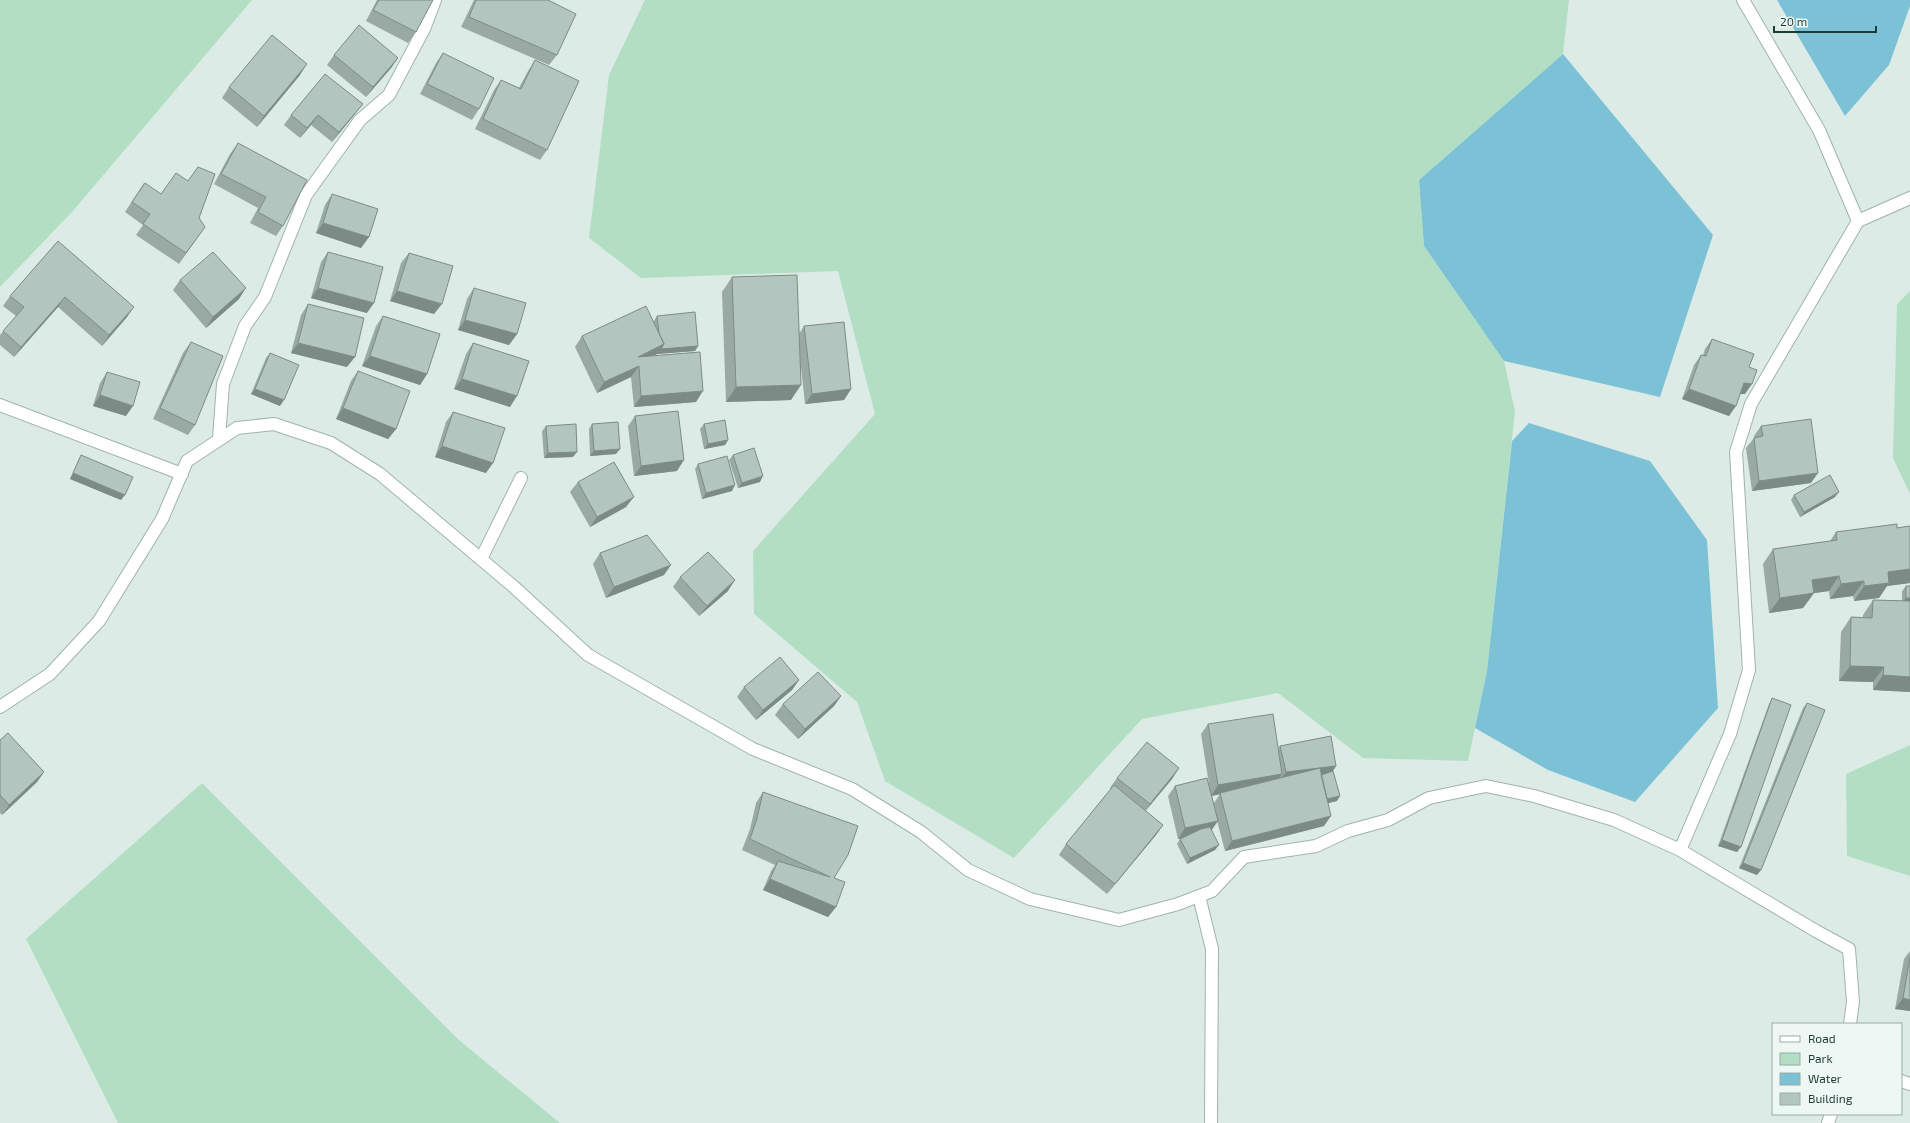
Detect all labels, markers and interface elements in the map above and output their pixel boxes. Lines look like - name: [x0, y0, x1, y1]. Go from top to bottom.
- scale bar: [1774, 8, 1876, 34]
- text: 20 m: [1780, 14, 1807, 28]
- legend: [1772, 1023, 1902, 1115]
- text: Road: [1808, 1031, 1836, 1045]
- text: Park: [1808, 1051, 1833, 1065]
- text: Water: [1808, 1071, 1842, 1085]
- text: Building: [1808, 1091, 1853, 1105]

